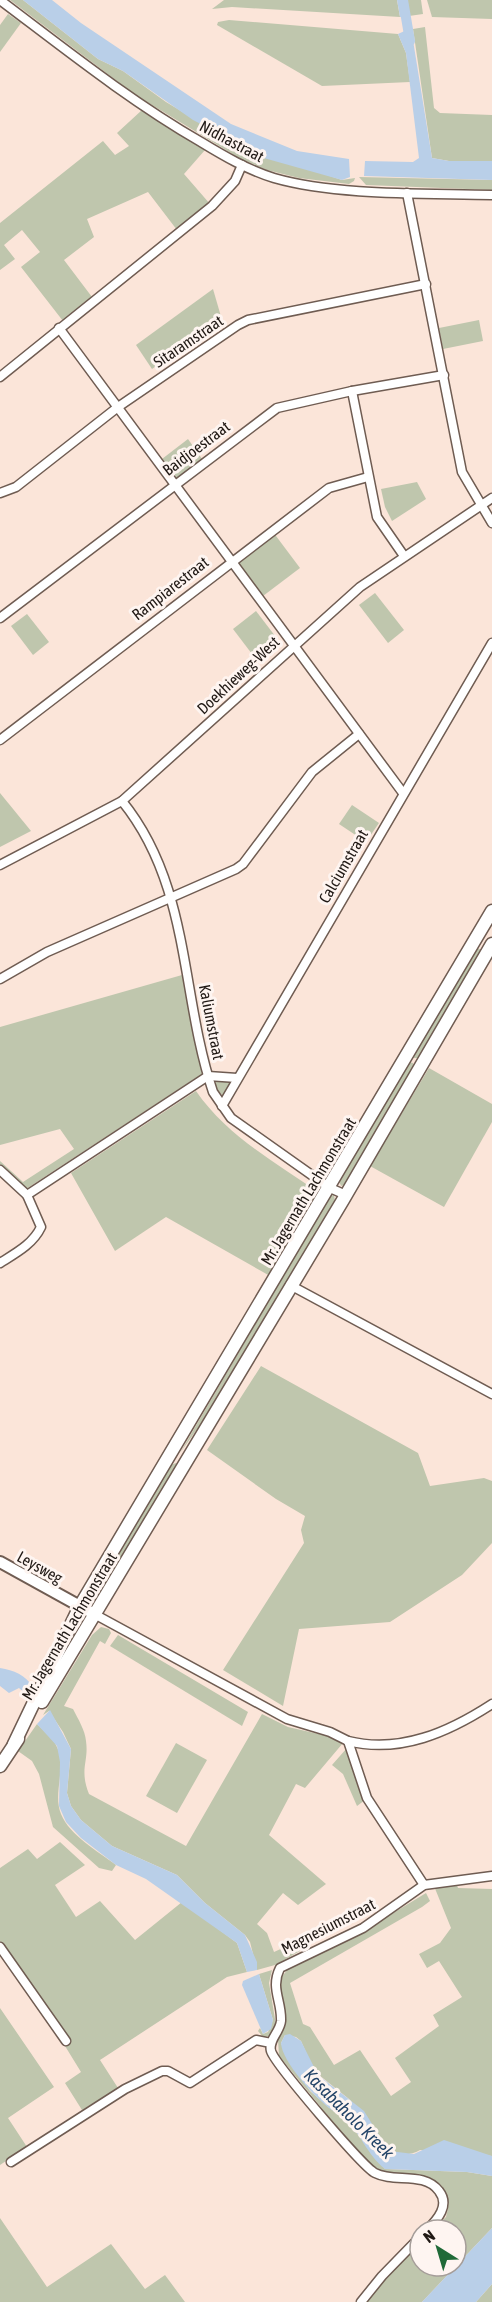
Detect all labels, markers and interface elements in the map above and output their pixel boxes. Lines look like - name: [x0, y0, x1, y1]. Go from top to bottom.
- street label: Nidhastraat: [197, 117, 267, 166]
- street label: Sitaramstraat: [150, 311, 226, 371]
- street label: Baidjoestraat: [159, 417, 234, 480]
- street label: Rampiarestraat: [128, 552, 213, 624]
- street label: Doekhieweg-West: [193, 632, 284, 718]
- street label: Calciumstraat: [315, 826, 371, 906]
- street label: Kaliumstraat: [196, 983, 228, 1062]
- street label: Mr. Jagernath Lachmonstraat: [257, 1114, 360, 1269]
- street label: Leysweg: [14, 1547, 66, 1588]
- street label: Mr. Jagernath Lachmonstraat: [18, 1549, 121, 1704]
- street label: Magnesiumstraat: [278, 1894, 379, 1958]
- water label: Kasabaholo Kreek: [300, 2064, 399, 2164]
- north arrow: [408, 2218, 468, 2278]
- text: N: [420, 2226, 438, 2246]

